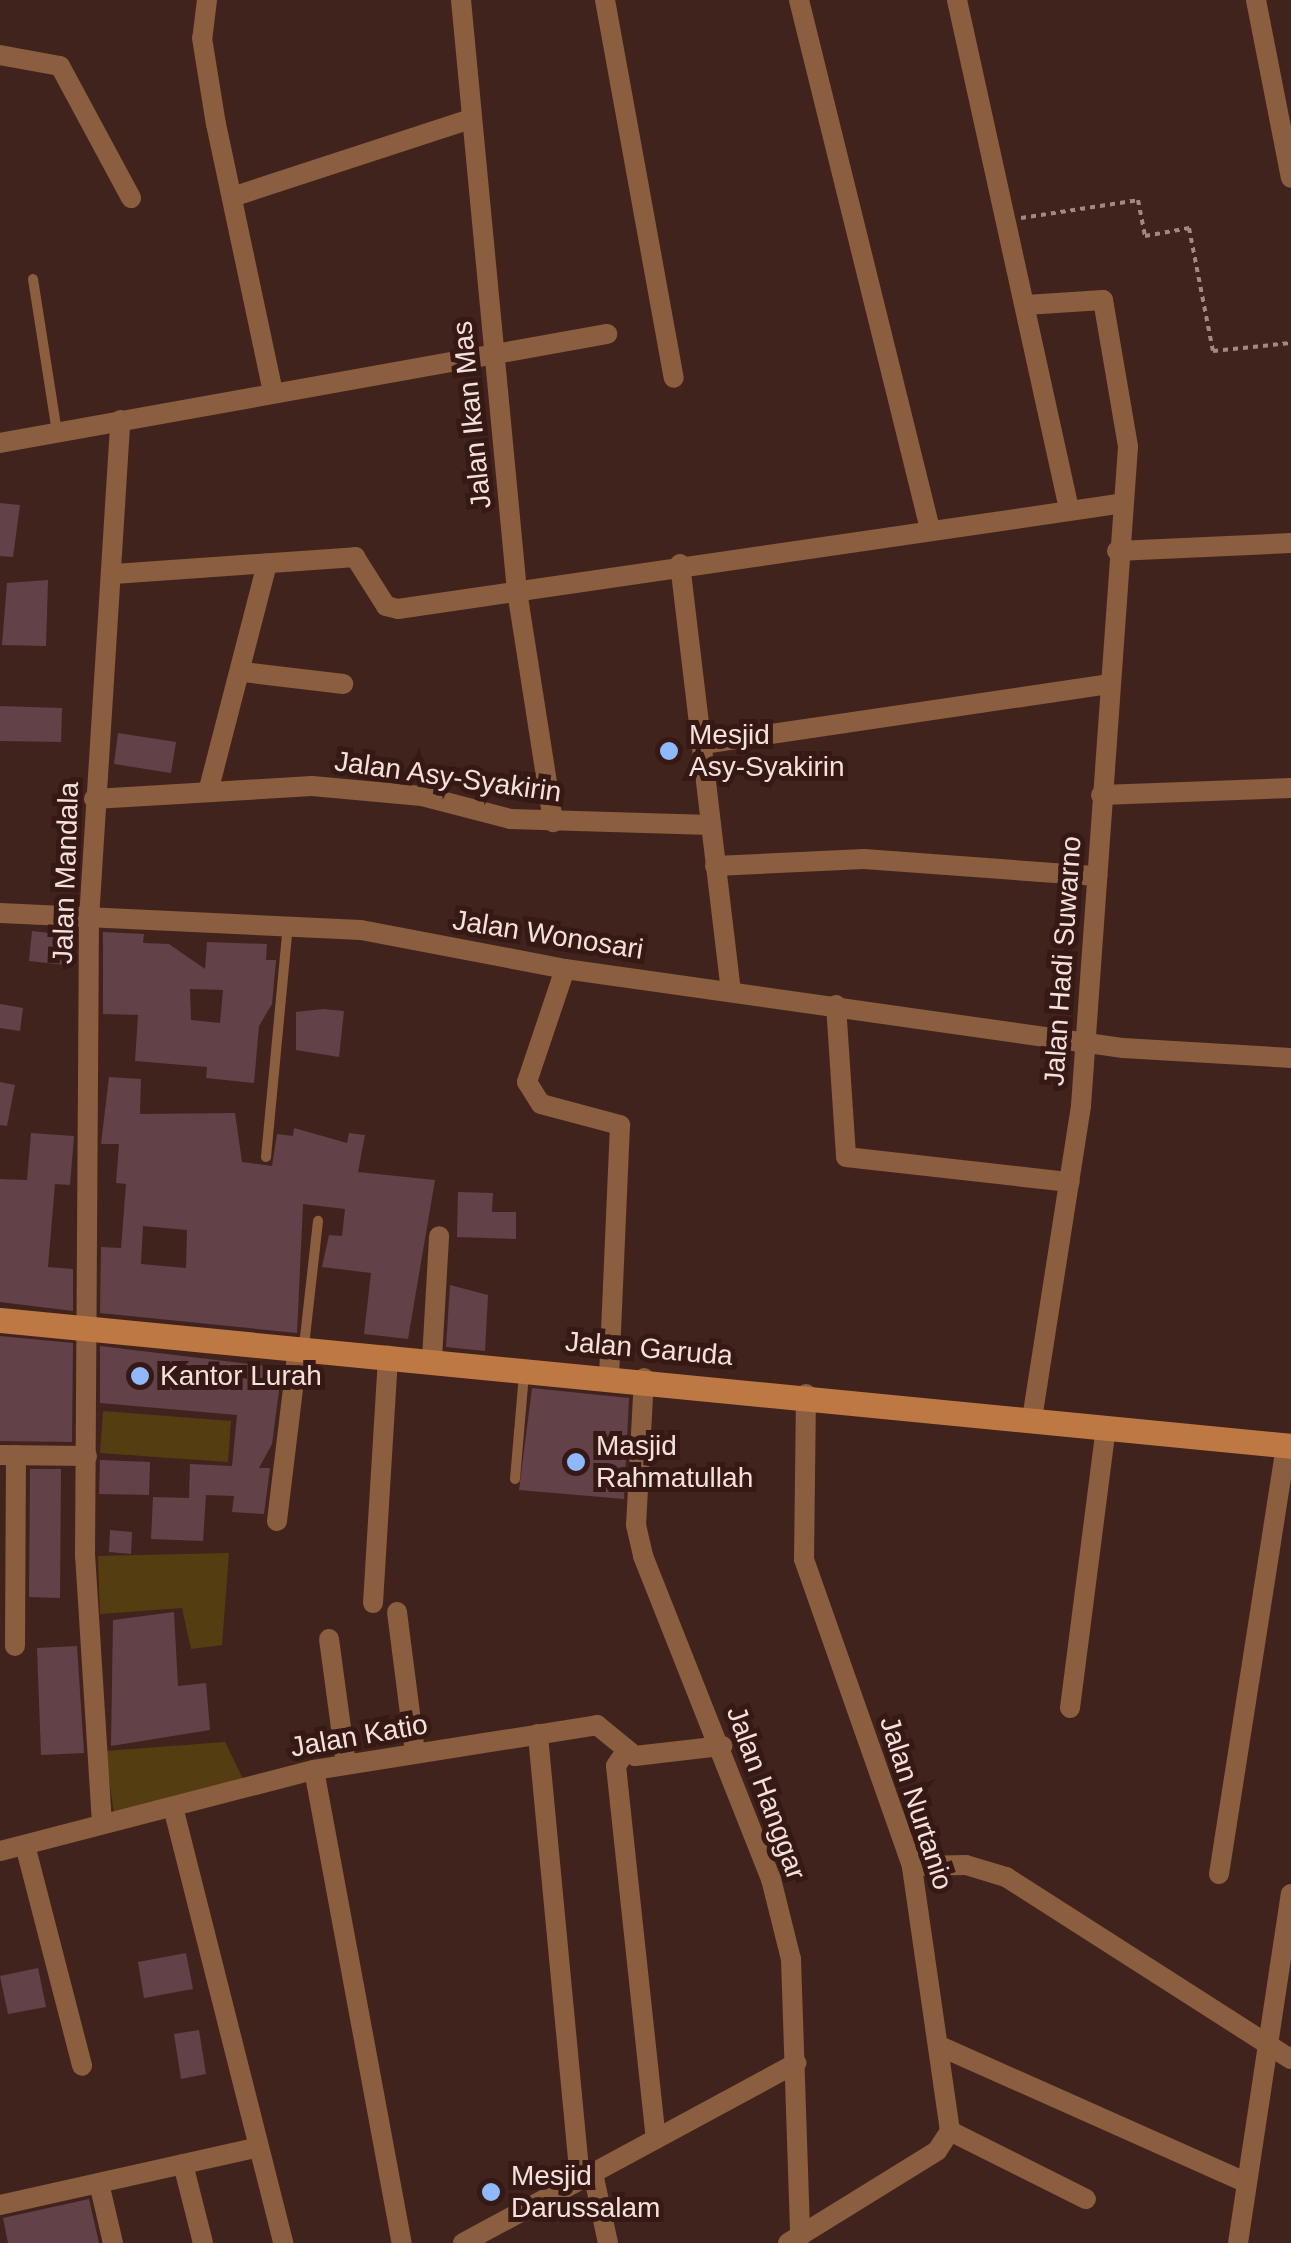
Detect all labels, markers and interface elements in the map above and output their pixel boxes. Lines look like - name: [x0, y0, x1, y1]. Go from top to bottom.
- street label: Jalan Ikan Mas: [445, 320, 499, 510]
- place label: Mesjid Asy-Syakirin: [689, 718, 845, 784]
- marker: Mesjid Asy-Syakirin: [658, 740, 680, 762]
- street label: Jalan Asy-Syakirin: [332, 744, 564, 810]
- street label: Jalan Mandala: [46, 781, 86, 965]
- street label: Jalan Hadi Suwarno: [1038, 835, 1088, 1087]
- street label: Jalan Wonosari: [450, 903, 646, 967]
- street label: Jalan Garuda: [564, 1325, 734, 1373]
- place label: Kantor Lurah: [160, 1359, 322, 1393]
- marker: Kantor Lurah: [129, 1365, 151, 1387]
- place label: Masjid Rahmatullah: [596, 1429, 753, 1495]
- marker: Masjid Rahmatullah: [565, 1451, 587, 1473]
- street label: Jalan Hanggar: [719, 1702, 813, 1884]
- street label: Jalan Katio: [288, 1707, 430, 1765]
- street label: Jalan Nurtanio: [872, 1712, 960, 1894]
- place label: Mesjid Darussalam: [511, 2159, 660, 2225]
- marker: Mesjid Darussalam: [480, 2181, 502, 2203]

